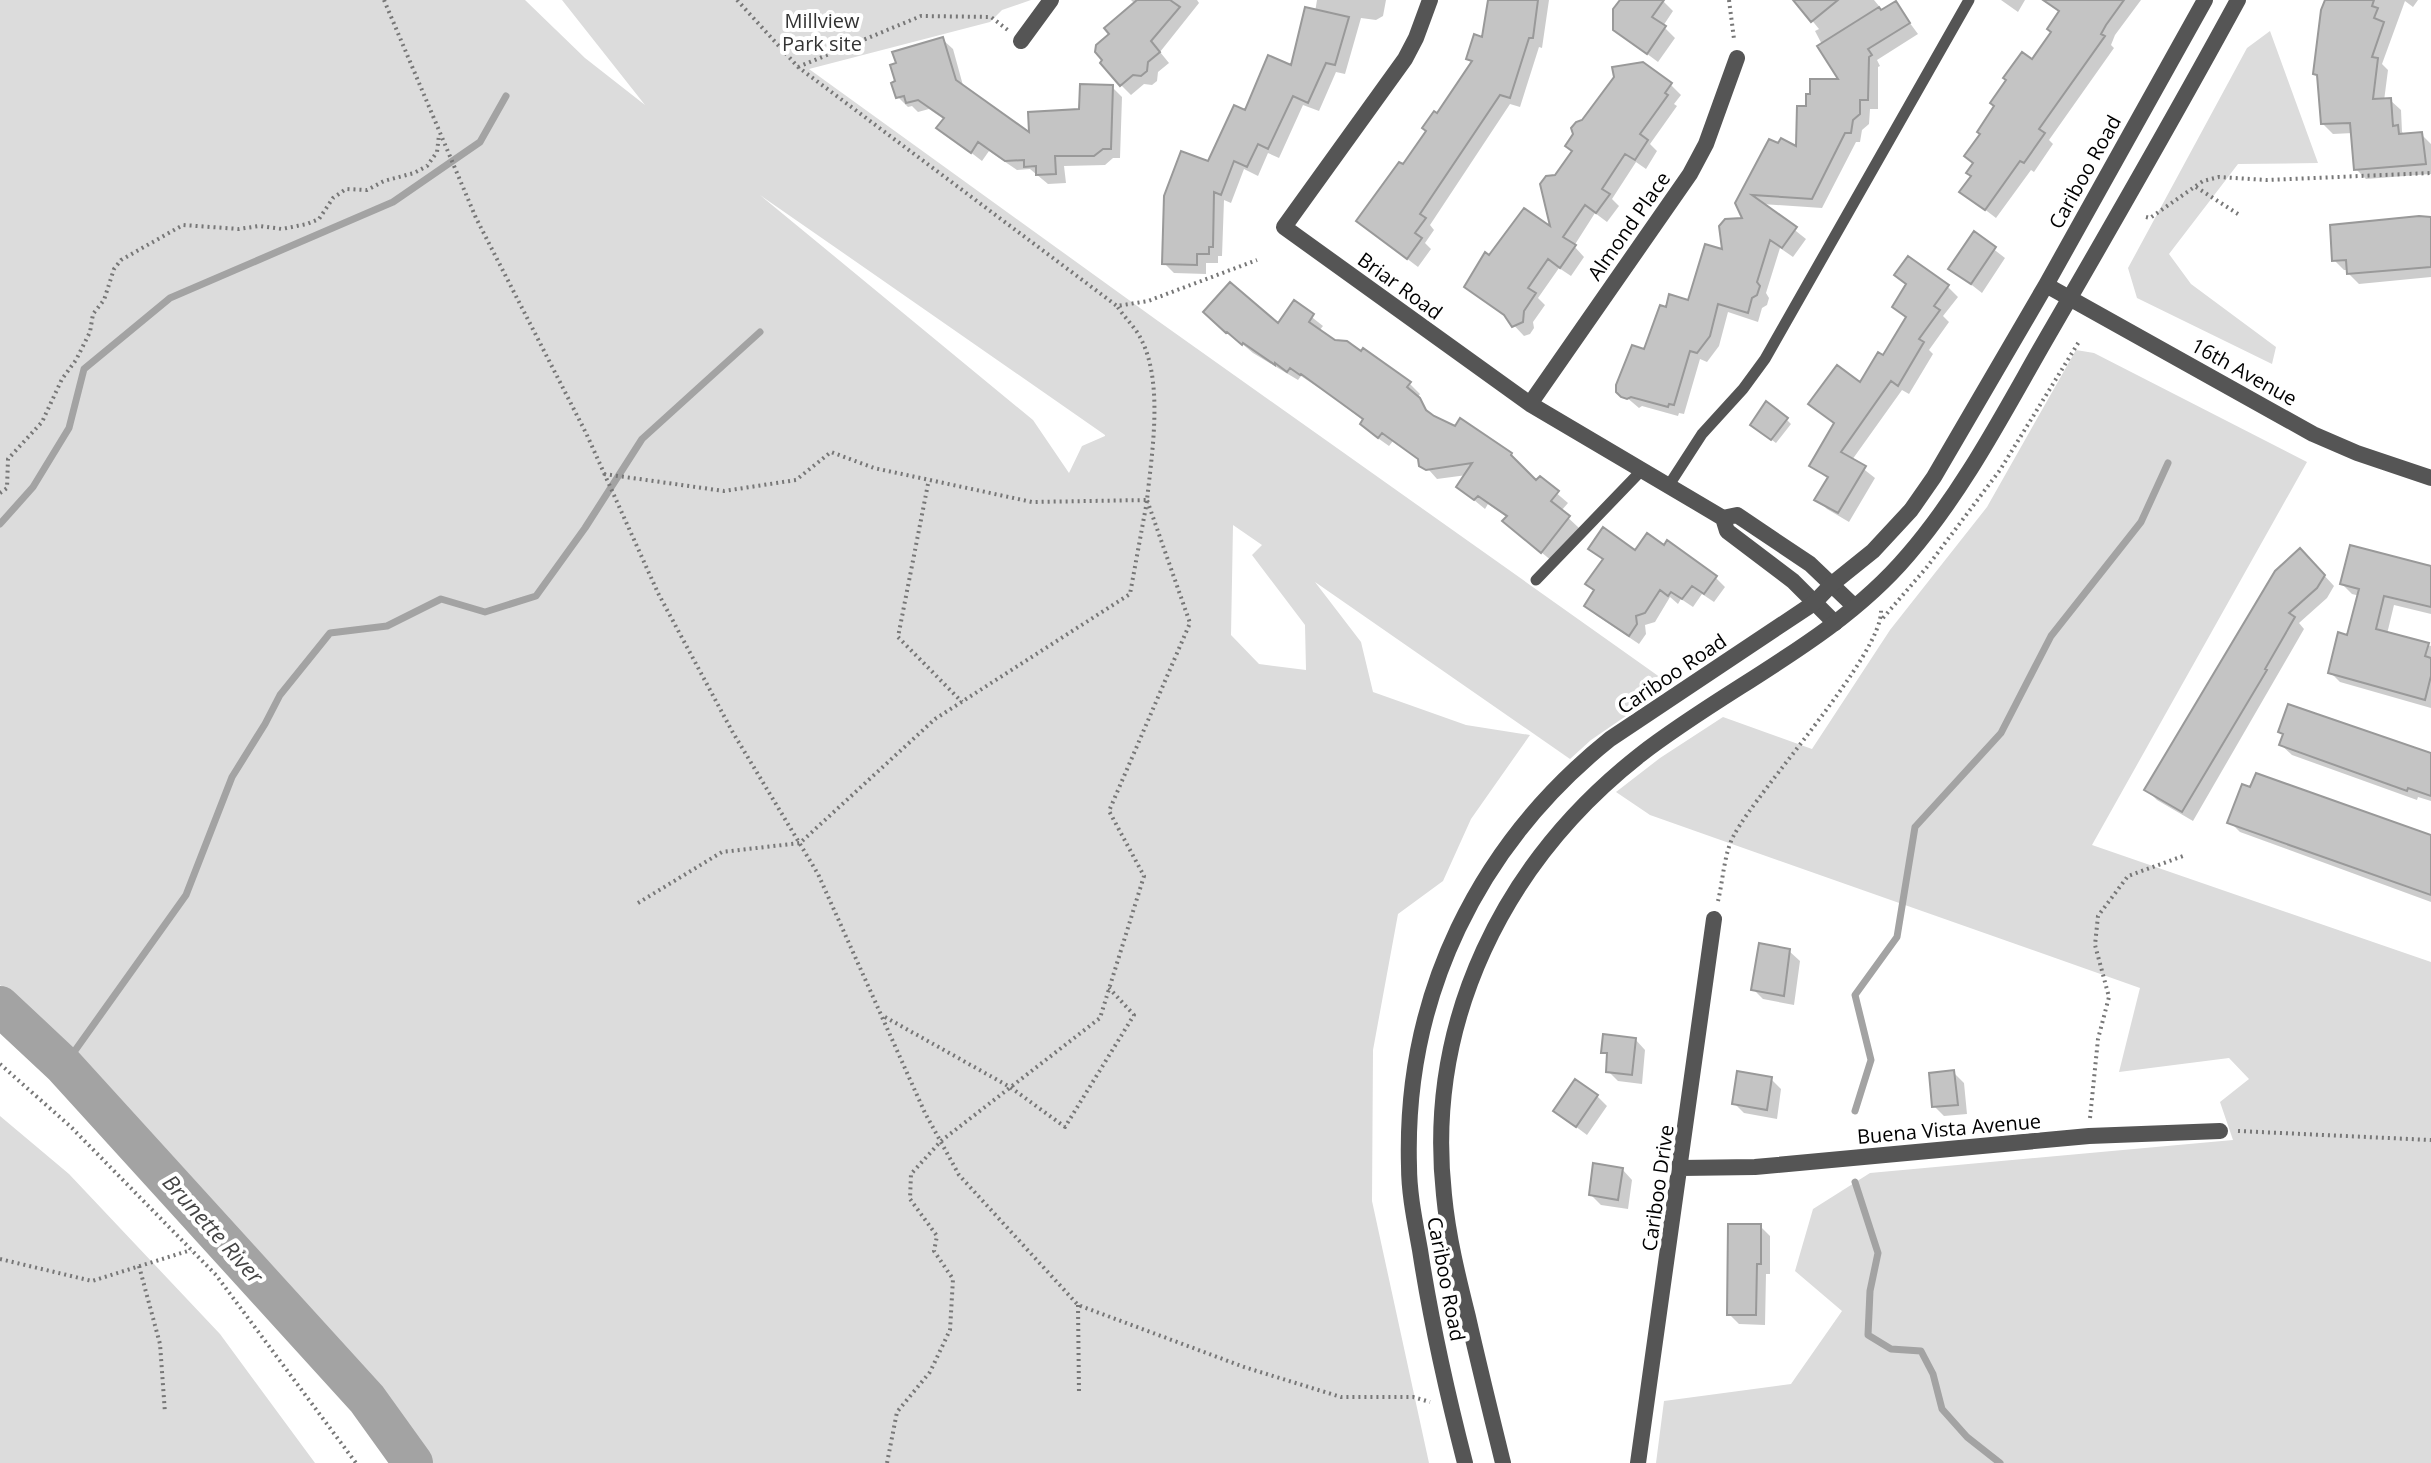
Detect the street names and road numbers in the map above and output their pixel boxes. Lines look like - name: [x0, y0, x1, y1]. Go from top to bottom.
- street label: Cariboo Road: [2042, 110, 2127, 233]
- street label: Almond Place: [1581, 166, 1676, 285]
- street label: Briar Road: [1353, 246, 1448, 325]
- street label: 16th Avenue: [2186, 331, 2302, 412]
- street label: Cariboo Road: [1612, 627, 1732, 720]
- street label: Buena Vista Avenue: [1856, 1107, 2042, 1150]
- street label: Cariboo Drive: [1635, 1123, 1680, 1253]
- street label: Cariboo Road: [1421, 1214, 1472, 1343]

